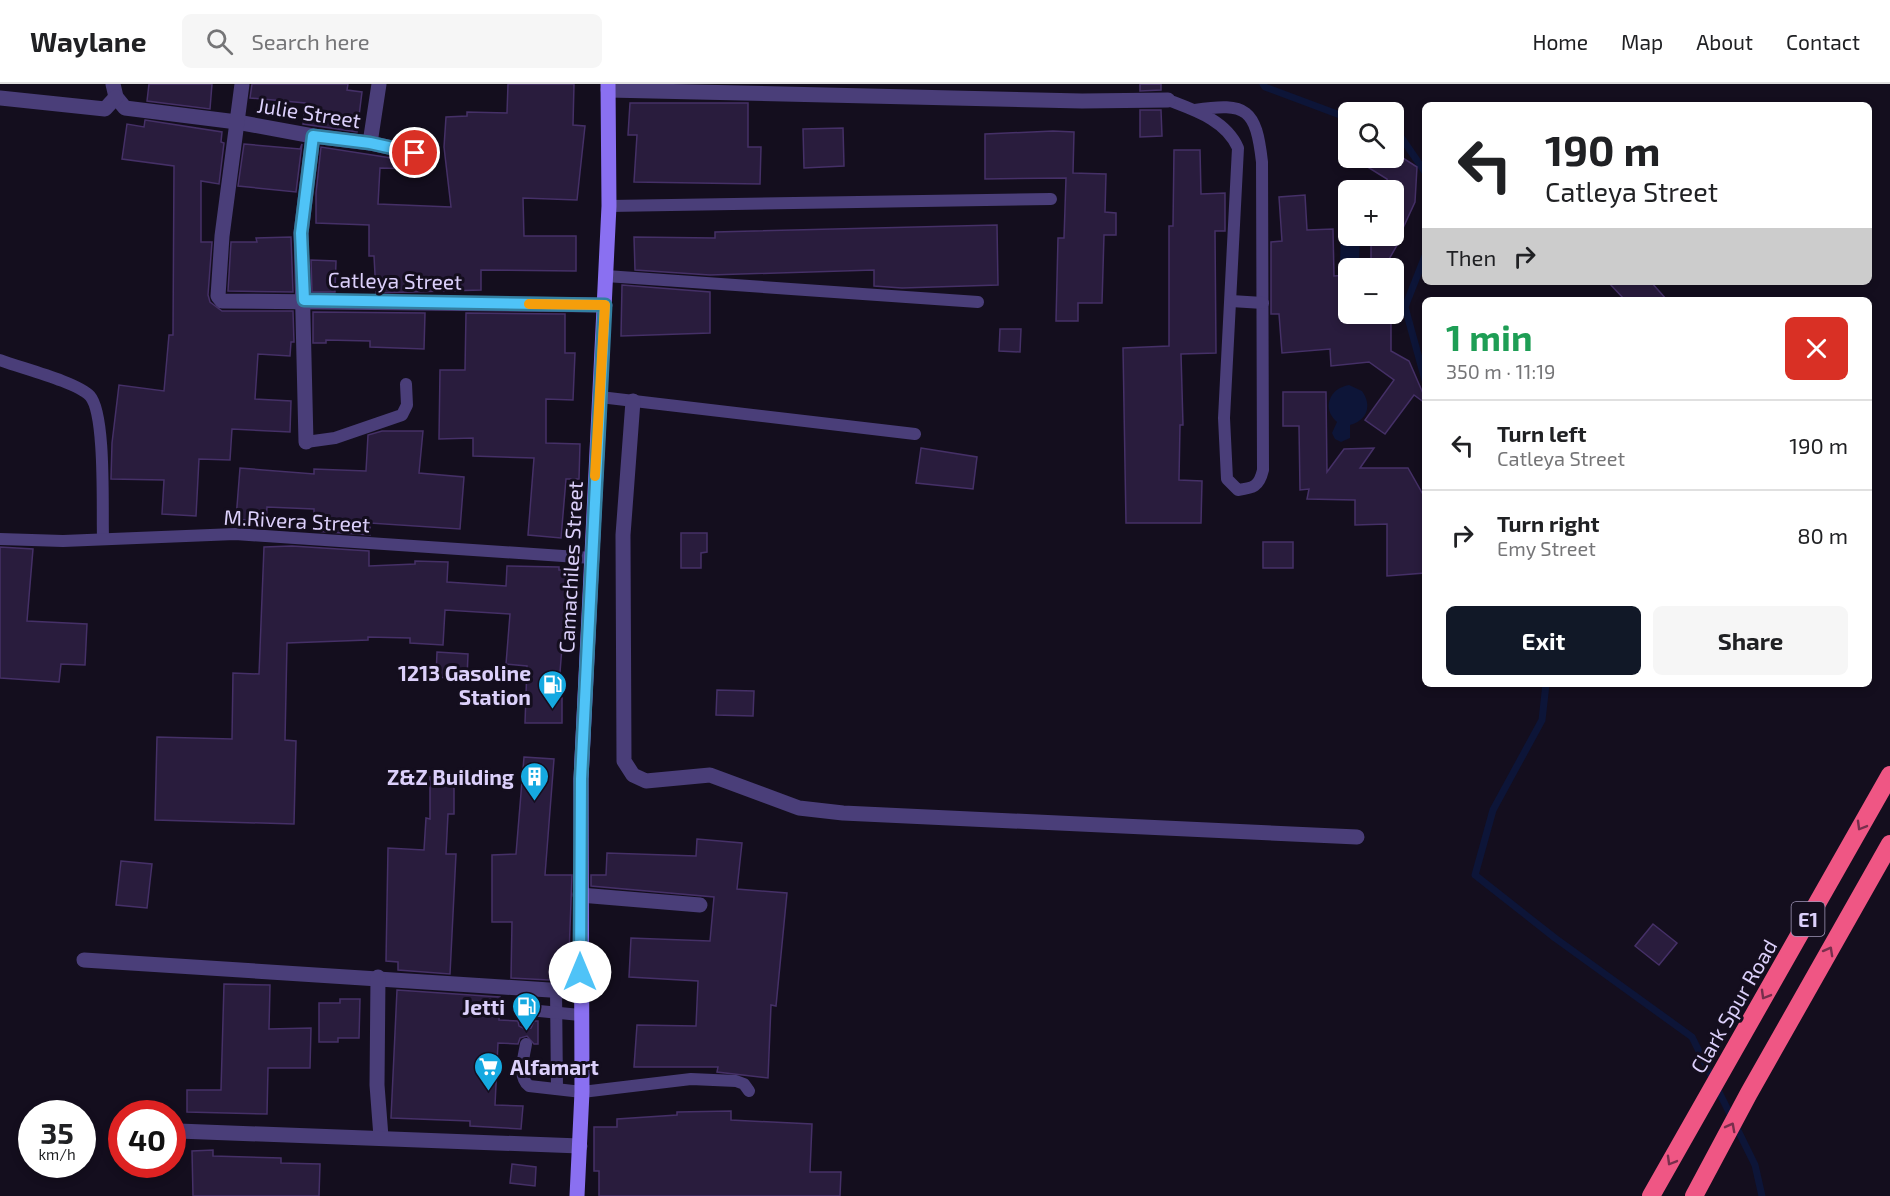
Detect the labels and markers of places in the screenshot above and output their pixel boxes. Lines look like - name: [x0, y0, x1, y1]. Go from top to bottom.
- pin: [389, 127, 440, 178]
- place label: 1213 Gasoline Station: [398, 660, 531, 709]
- fuel station icon: 1213 Gasoline Station: [536, 668, 568, 710]
- building icon: Z&Z Building: [519, 760, 551, 802]
- place label: Z&Z Building: [387, 764, 514, 789]
- fuel station icon: Jetti: [510, 990, 542, 1032]
- place label: Jetti: [462, 994, 505, 1019]
- supermarket icon: Alfamart: [473, 1050, 505, 1092]
- place label: Alfamart: [510, 1054, 599, 1079]

